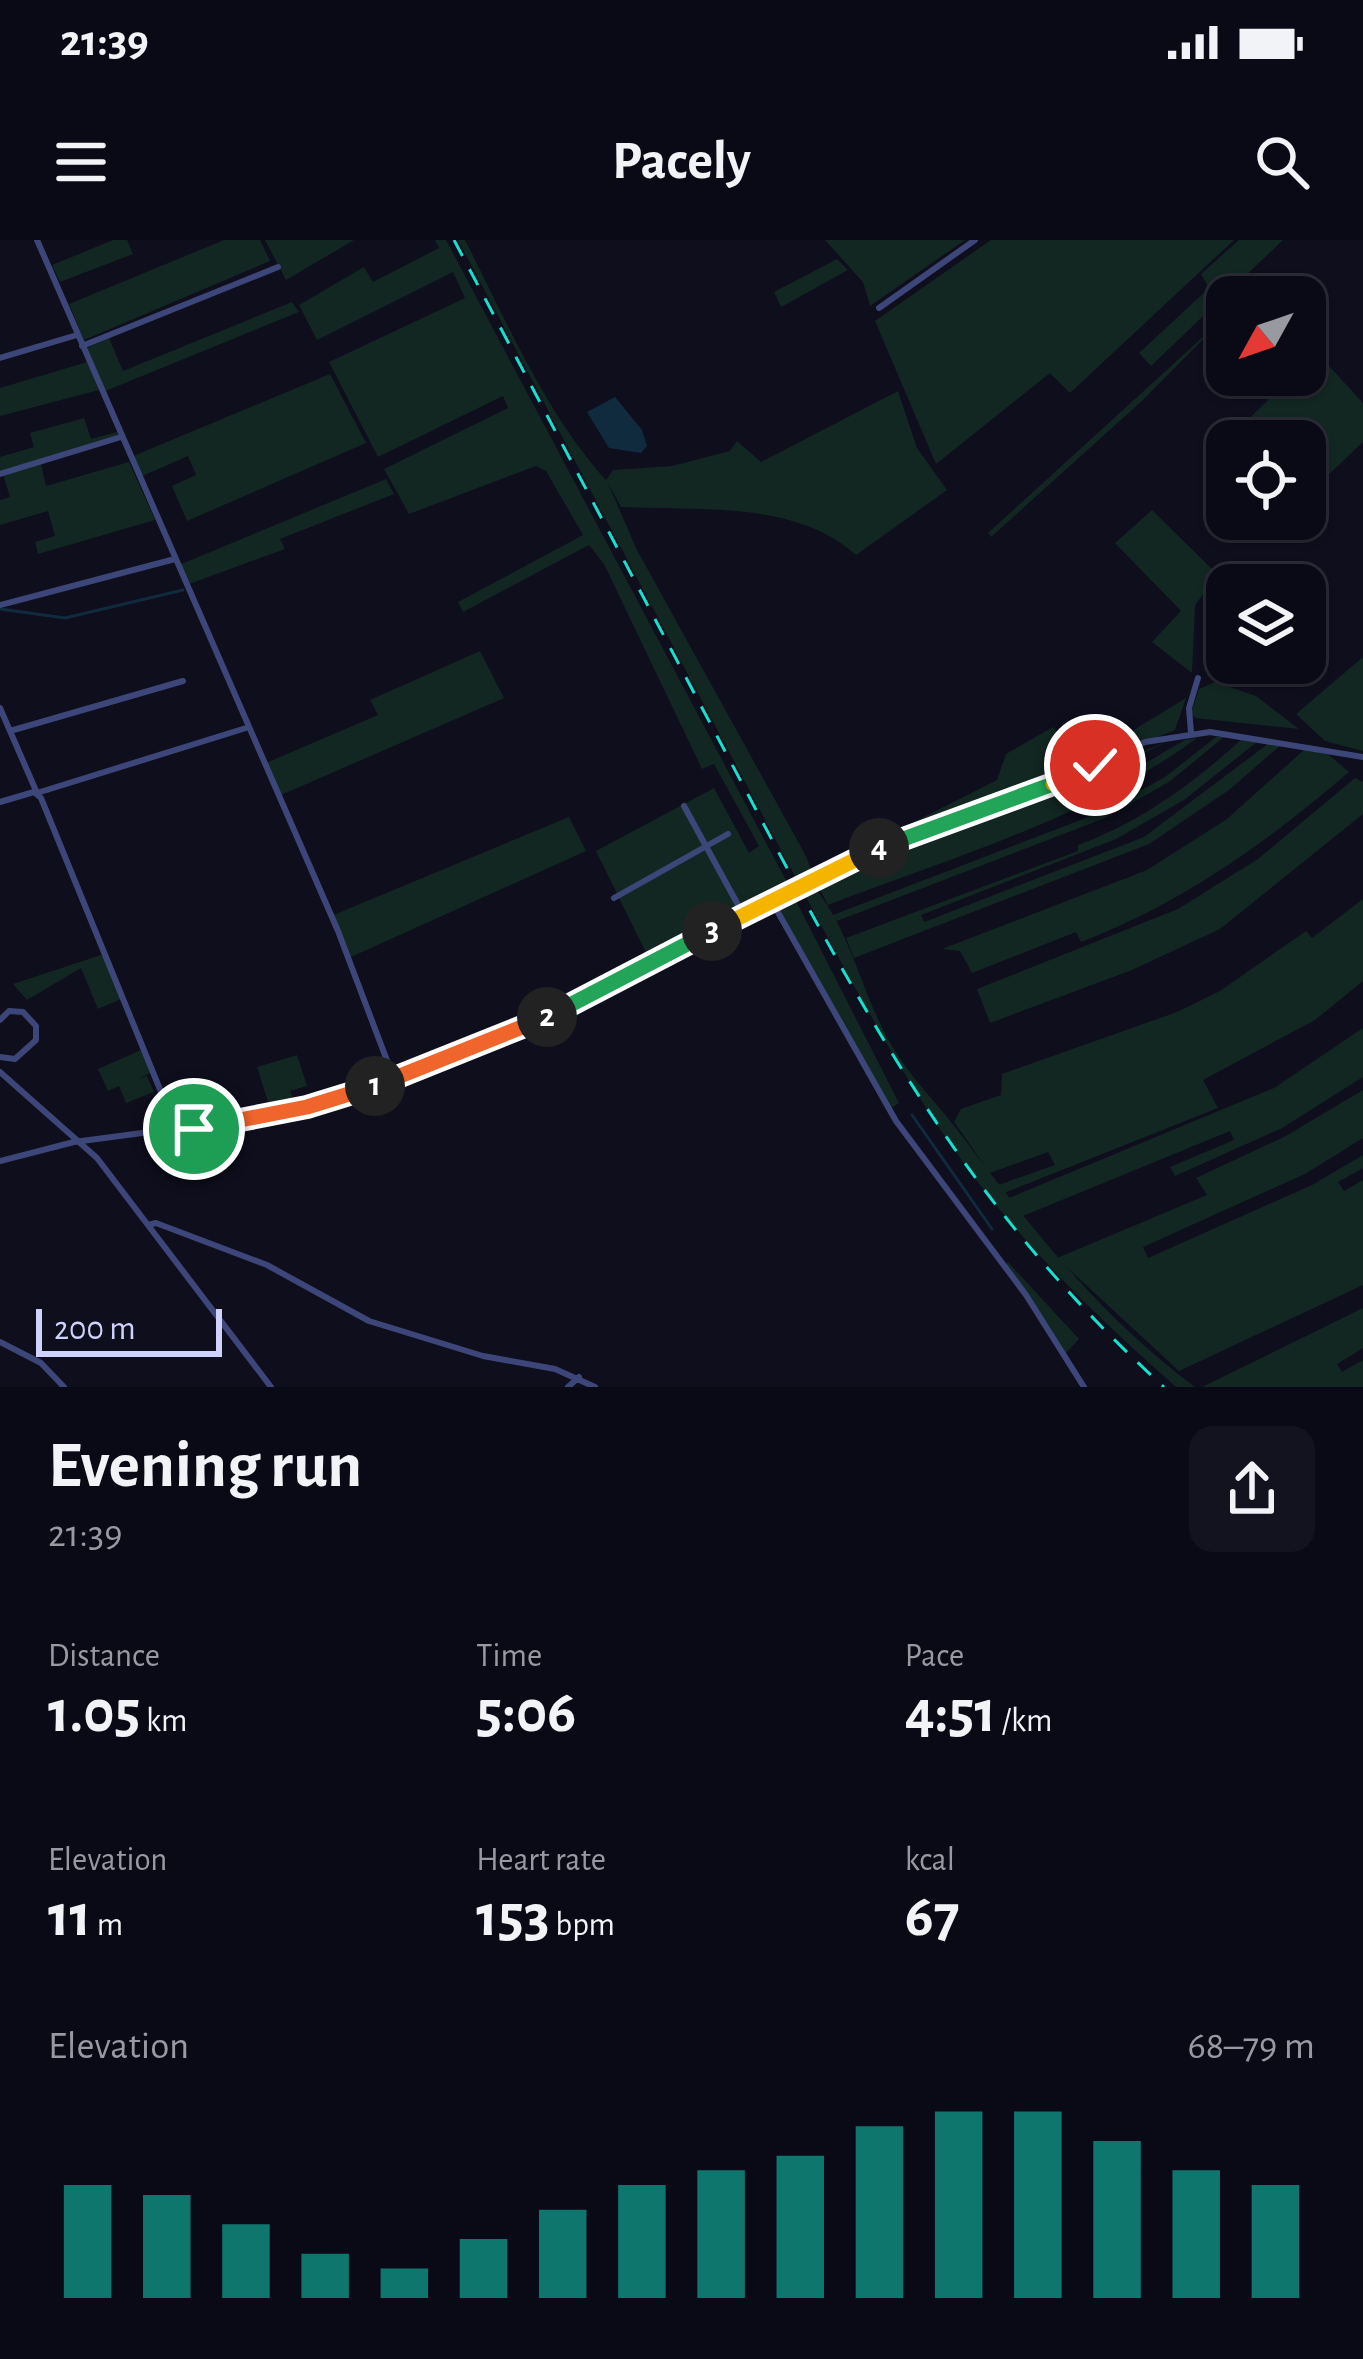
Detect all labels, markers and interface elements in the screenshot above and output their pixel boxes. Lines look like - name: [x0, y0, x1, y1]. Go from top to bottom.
- text: 21:39: [60, 19, 149, 64]
- icon: menu: [48, 129, 114, 195]
- icon: search: [1249, 129, 1315, 195]
- text: Pacely: [612, 135, 751, 189]
- north arrow: [1206, 276, 1326, 396]
- map controls: [1206, 276, 1326, 684]
- button: locate: [1206, 420, 1326, 540]
- button: layers: [1206, 564, 1326, 684]
- pin: [1044, 714, 1146, 816]
- icon: check: [1062, 732, 1128, 798]
- pin: 4: [849, 818, 909, 878]
- text: 4: [871, 831, 887, 864]
- pin: 3: [682, 901, 742, 961]
- text: 3: [705, 914, 719, 947]
- pin: 2: [517, 987, 577, 1047]
- text: 2: [539, 1000, 555, 1033]
- pin: 1: [345, 1056, 405, 1116]
- text: 1: [369, 1069, 381, 1102]
- pin: [143, 1078, 245, 1180]
- icon: arrive: [161, 1096, 227, 1162]
- scale bar: [36, 1303, 222, 1356]
- text: 200 m: [54, 1313, 136, 1346]
- button: share: [1189, 1426, 1315, 1552]
- text: Evening run: [48, 1433, 362, 1499]
- text: 21:39: [48, 1515, 123, 1554]
- text: Distance: [48, 1640, 160, 1673]
- text: Time: [476, 1640, 542, 1673]
- text: Pace: [905, 1640, 964, 1673]
- text: 1.05: [48, 1683, 141, 1743]
- text: 5:06: [476, 1683, 576, 1743]
- text: 4:51: [905, 1683, 996, 1743]
- text: km: [141, 1705, 187, 1738]
- text: /km: [996, 1705, 1052, 1738]
- text: Elevation: [48, 1844, 167, 1877]
- text: Heart rate: [476, 1844, 606, 1877]
- text: kcal: [905, 1844, 955, 1877]
- text: 11: [48, 1887, 91, 1947]
- text: 153: [476, 1887, 550, 1947]
- text: 67: [905, 1887, 960, 1947]
- text: m: [91, 1909, 123, 1942]
- text: bpm: [550, 1909, 615, 1942]
- text: Elevation: [48, 2027, 189, 2066]
- text: 68–79 m: [1187, 2027, 1315, 2066]

